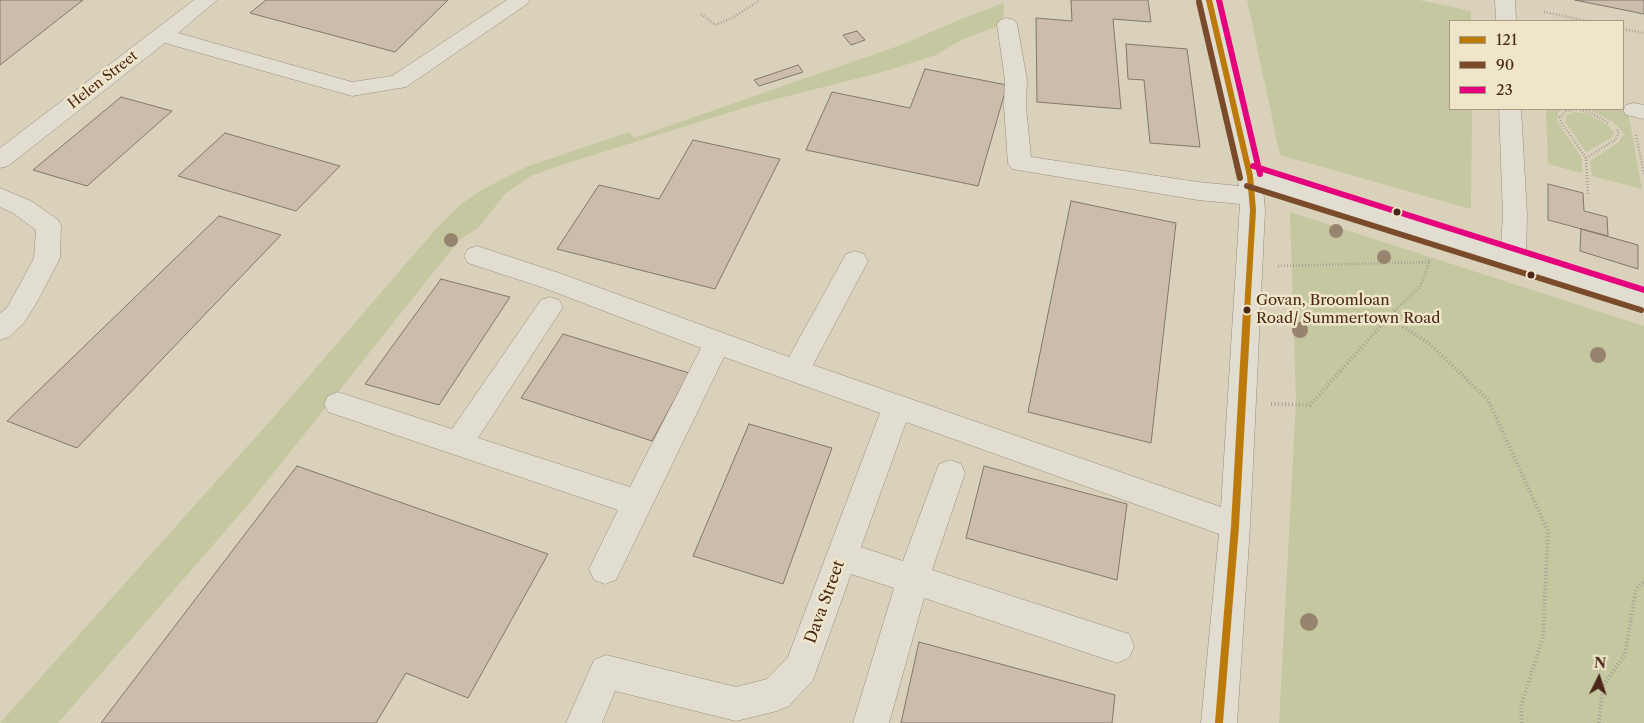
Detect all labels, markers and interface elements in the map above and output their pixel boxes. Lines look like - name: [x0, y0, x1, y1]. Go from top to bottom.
- legend: [1449, 20, 1624, 110]
- text: 121: [1496, 30, 1517, 49]
- street label: Helen Street: [65, 48, 141, 112]
- text: 90: [1496, 55, 1514, 74]
- text: 23: [1496, 80, 1513, 99]
- unlabelled marker: [1392, 207, 1402, 217]
- unlabelled marker: [1526, 270, 1536, 280]
- place label: Govan, Broomloan Road/ Summertown Road: [1256, 292, 1440, 327]
- marker: Govan, Broomloan Road/ Summertown Road: [1242, 305, 1252, 315]
- street label: Dava Street: [801, 558, 849, 646]
- north arrow: [1574, 653, 1624, 703]
- text: N: [1593, 654, 1607, 672]

